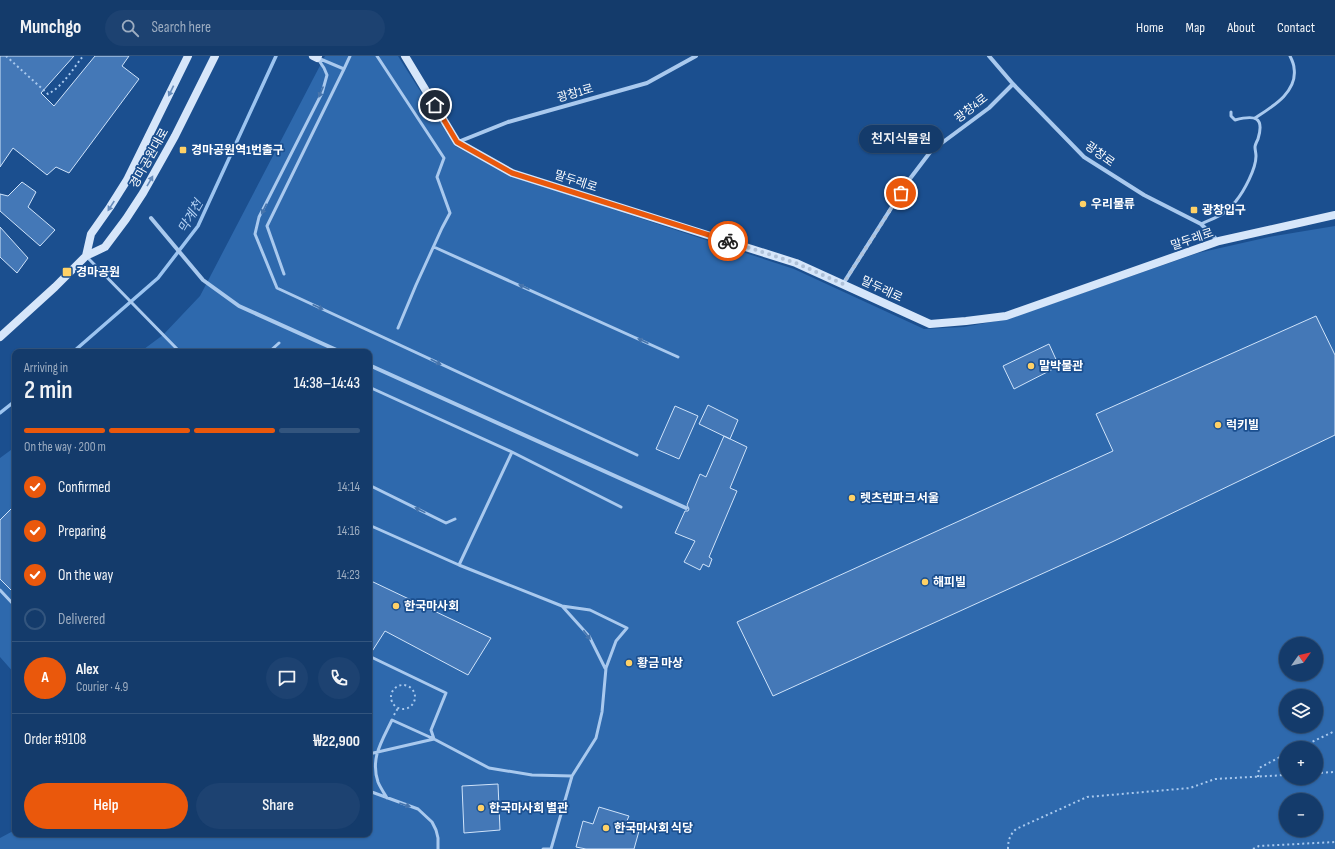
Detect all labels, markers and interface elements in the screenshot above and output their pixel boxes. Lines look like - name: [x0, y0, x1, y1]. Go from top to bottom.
- search box: [105, 10, 385, 46]
- text: Munchgo: [20, 16, 81, 39]
- icon: search: [119, 17, 141, 39]
- text: Search here: [151, 18, 211, 37]
- text: Home: [1136, 19, 1164, 36]
- text: Map: [1186, 19, 1205, 36]
- text: About: [1227, 19, 1255, 36]
- text: Contact: [1277, 19, 1315, 36]
- street label: 광창1로: [555, 81, 595, 106]
- one-way arrow: [168, 85, 174, 97]
- one-way arrow: [318, 87, 324, 98]
- pin: [418, 88, 452, 122]
- street label: 광창4로: [952, 91, 991, 126]
- icon: home: [424, 94, 446, 116]
- callout: 천지식물원: [859, 125, 943, 153]
- street label: 경마공원대로: [127, 126, 172, 191]
- text: 천지식물원: [871, 131, 931, 147]
- street label: 광창로: [1082, 139, 1118, 170]
- place label: 경마공원역1번출구: [191, 143, 284, 158]
- marker: 경마공원역1번출구: [178, 145, 188, 155]
- street label: 말두레로: [553, 168, 599, 195]
- one-way arrow: [147, 175, 154, 187]
- pin: [884, 176, 918, 210]
- icon: bag: [890, 182, 912, 204]
- water label: 막계천: [175, 196, 207, 236]
- place label: 우리물류: [1091, 197, 1135, 212]
- marker: 우리물류: [1078, 199, 1088, 209]
- one-way arrow: [107, 201, 115, 211]
- one-way arrow: [260, 203, 267, 215]
- place label: 광창입구: [1202, 203, 1246, 218]
- marker: 광창입구: [1189, 205, 1199, 215]
- courier: [708, 221, 748, 261]
- street label: 말두레로: [1169, 225, 1215, 254]
- icon: bike: [717, 230, 739, 252]
- place label: 경마공원: [76, 265, 120, 280]
- marker: 경마공원: [61, 266, 73, 278]
- street label: 말두레로: [859, 273, 905, 306]
- one-way arrow: [518, 284, 530, 290]
- one-way arrow: [312, 304, 324, 310]
- one-way arrow: [637, 338, 648, 344]
- one-way arrow: [430, 358, 442, 365]
- place label: 말박물관: [1039, 359, 1083, 374]
- text: Arriving in: [24, 360, 68, 376]
- marker: 말박물관: [1026, 361, 1036, 371]
- text: 14:38–14:43: [294, 374, 360, 393]
- text: 2 min: [24, 375, 73, 406]
- place label: 럭키빌: [1226, 418, 1259, 433]
- marker: 럭키빌: [1213, 420, 1223, 430]
- text: On the way · 200 m: [24, 439, 106, 455]
- icon: check: [24, 476, 46, 498]
- text: Confirmed: [58, 478, 111, 497]
- text: 14:14: [338, 479, 360, 495]
- place label: 렛츠런파크 서울: [860, 491, 939, 506]
- marker: 렛츠런파크 서울: [847, 493, 857, 503]
- one-way arrow: [414, 507, 426, 513]
- icon: check: [24, 520, 46, 542]
- text: Preparing: [58, 522, 106, 541]
- text: 14:16: [337, 523, 360, 539]
- icon: check: [24, 564, 46, 586]
- text: On the way: [58, 566, 113, 585]
- text: 14:23: [337, 567, 360, 583]
- place label: 해피빌: [933, 575, 966, 590]
- marker: 해피빌: [920, 577, 930, 587]
- place label: 한국마사회: [404, 599, 459, 614]
- marker: 한국마사회: [391, 601, 401, 611]
- text: Delivered: [58, 610, 105, 629]
- one-way arrow: [583, 629, 591, 640]
- north arrow: [1279, 637, 1323, 681]
- map controls: [1279, 637, 1323, 837]
- place label: 황금 마상: [637, 656, 683, 671]
- button: chat: [266, 657, 308, 699]
- button: phone: [318, 657, 360, 699]
- marker: 황금 마상: [624, 658, 634, 668]
- text: Alex: [76, 660, 99, 679]
- text: A: [41, 668, 49, 687]
- text: Courier · 4.9: [76, 679, 128, 695]
- button: layers: [1279, 689, 1323, 733]
- text: Order #9108: [24, 730, 86, 749]
- text: ₩22,900: [313, 732, 360, 751]
- button: +: [1279, 741, 1323, 785]
- button: Help: [24, 783, 188, 829]
- button: Share: [196, 783, 360, 829]
- button: −: [1279, 793, 1323, 837]
- place label: 한국마사회 별관: [489, 801, 568, 816]
- one-way arrow: [400, 802, 412, 808]
- marker: 한국마사회 별관: [476, 803, 486, 813]
- place label: 한국마사회 식당: [614, 821, 693, 836]
- marker: 한국마사회 식당: [601, 823, 611, 833]

